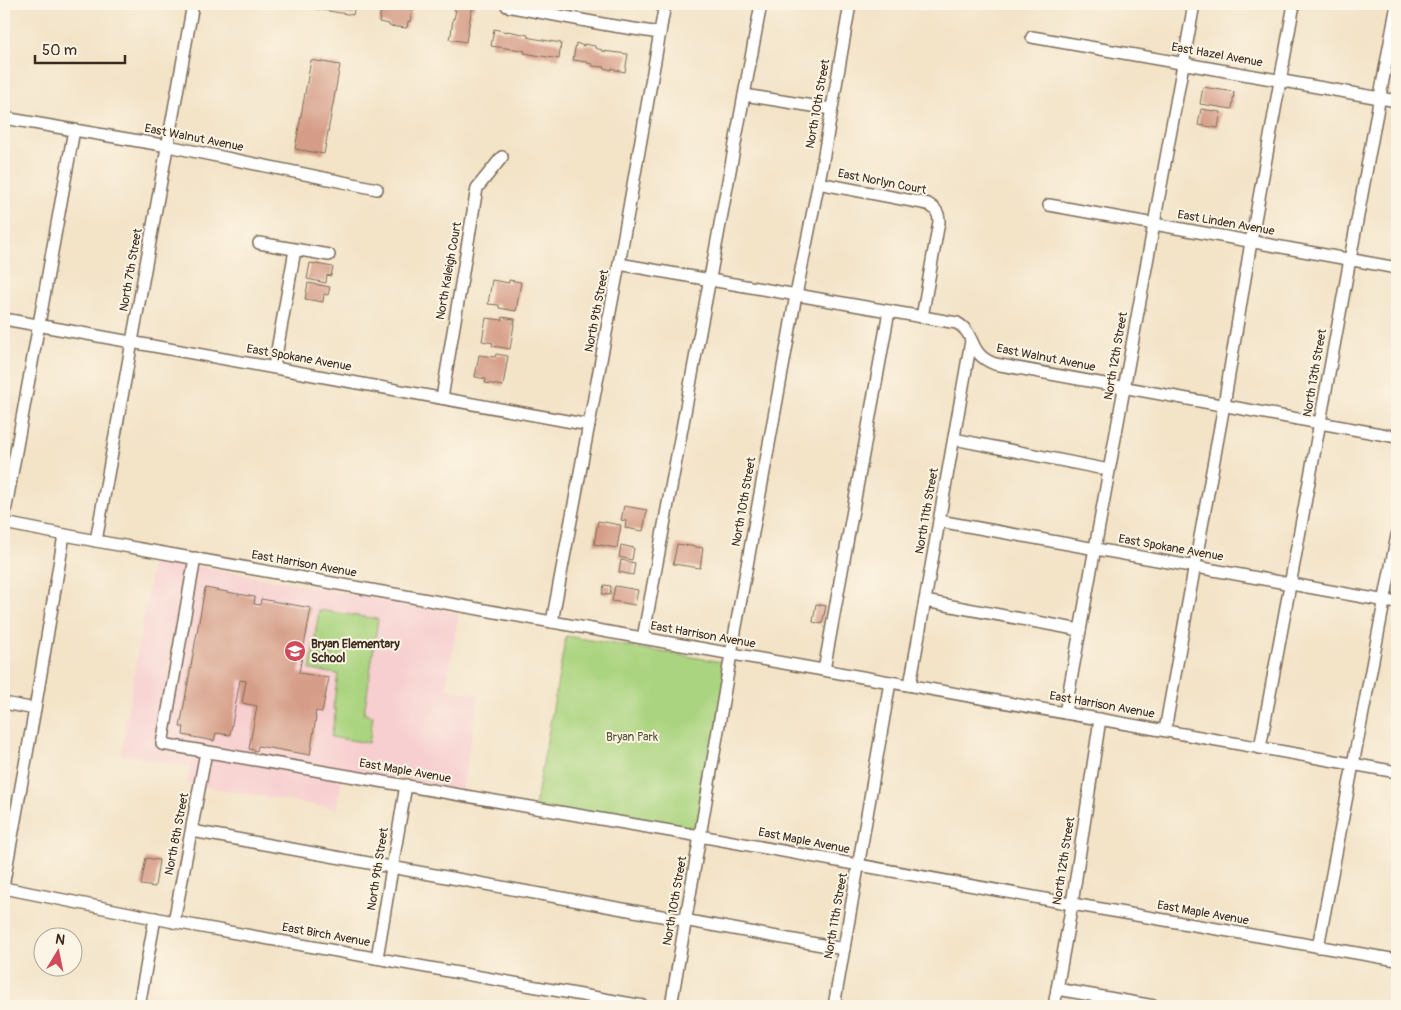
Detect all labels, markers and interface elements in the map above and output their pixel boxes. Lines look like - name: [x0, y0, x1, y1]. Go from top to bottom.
- scale bar: [35, 32, 125, 64]
- street label: East Hazel Avenue: [1170, 40, 1264, 70]
- text: 50 m: [42, 41, 77, 60]
- street label: North 10th Street: [803, 58, 833, 150]
- street label: East Walnut Avenue: [143, 121, 245, 155]
- street label: East Norlyn Court: [836, 166, 928, 198]
- street label: East Linden Avenue: [1176, 207, 1276, 239]
- street label: North Kaleigh Court: [433, 221, 465, 321]
- street label: North 7th Street: [116, 227, 146, 313]
- street label: North 9th Street: [582, 268, 612, 354]
- street label: North 12th Street: [1101, 311, 1131, 401]
- street label: North 13th Street: [1300, 328, 1330, 418]
- street label: East Spokane Avenue: [245, 341, 353, 375]
- street label: East Walnut Avenue: [995, 341, 1097, 375]
- street label: North 10th Street: [729, 456, 759, 548]
- street label: North 11th Street: [912, 467, 942, 555]
- street label: East Spokane Avenue: [1117, 531, 1225, 565]
- street label: East Harrison Avenue: [250, 547, 358, 581]
- street label: East Harrison Avenue: [649, 618, 757, 652]
- place label: Bryan Elementary School: [311, 637, 400, 666]
- school or university icon: Bryan Elementary School: [283, 639, 307, 663]
- street label: East Harrison Avenue: [1048, 688, 1156, 722]
- park label: Bryan Park: [606, 730, 658, 745]
- street label: East Maple Avenue: [358, 756, 452, 786]
- street label: North 8th Street: [162, 791, 192, 876]
- street label: North 12th Street: [1050, 816, 1078, 906]
- street label: East Maple Avenue: [757, 825, 851, 857]
- street label: North 9th Street: [364, 826, 392, 912]
- street label: North 10th Street: [660, 855, 690, 947]
- street label: North 11th Street: [821, 872, 851, 960]
- street label: East Maple Avenue: [1156, 898, 1250, 928]
- street label: East Birch Avenue: [281, 920, 371, 950]
- north arrow: [32, 928, 82, 978]
- text: N: [54, 930, 66, 949]

